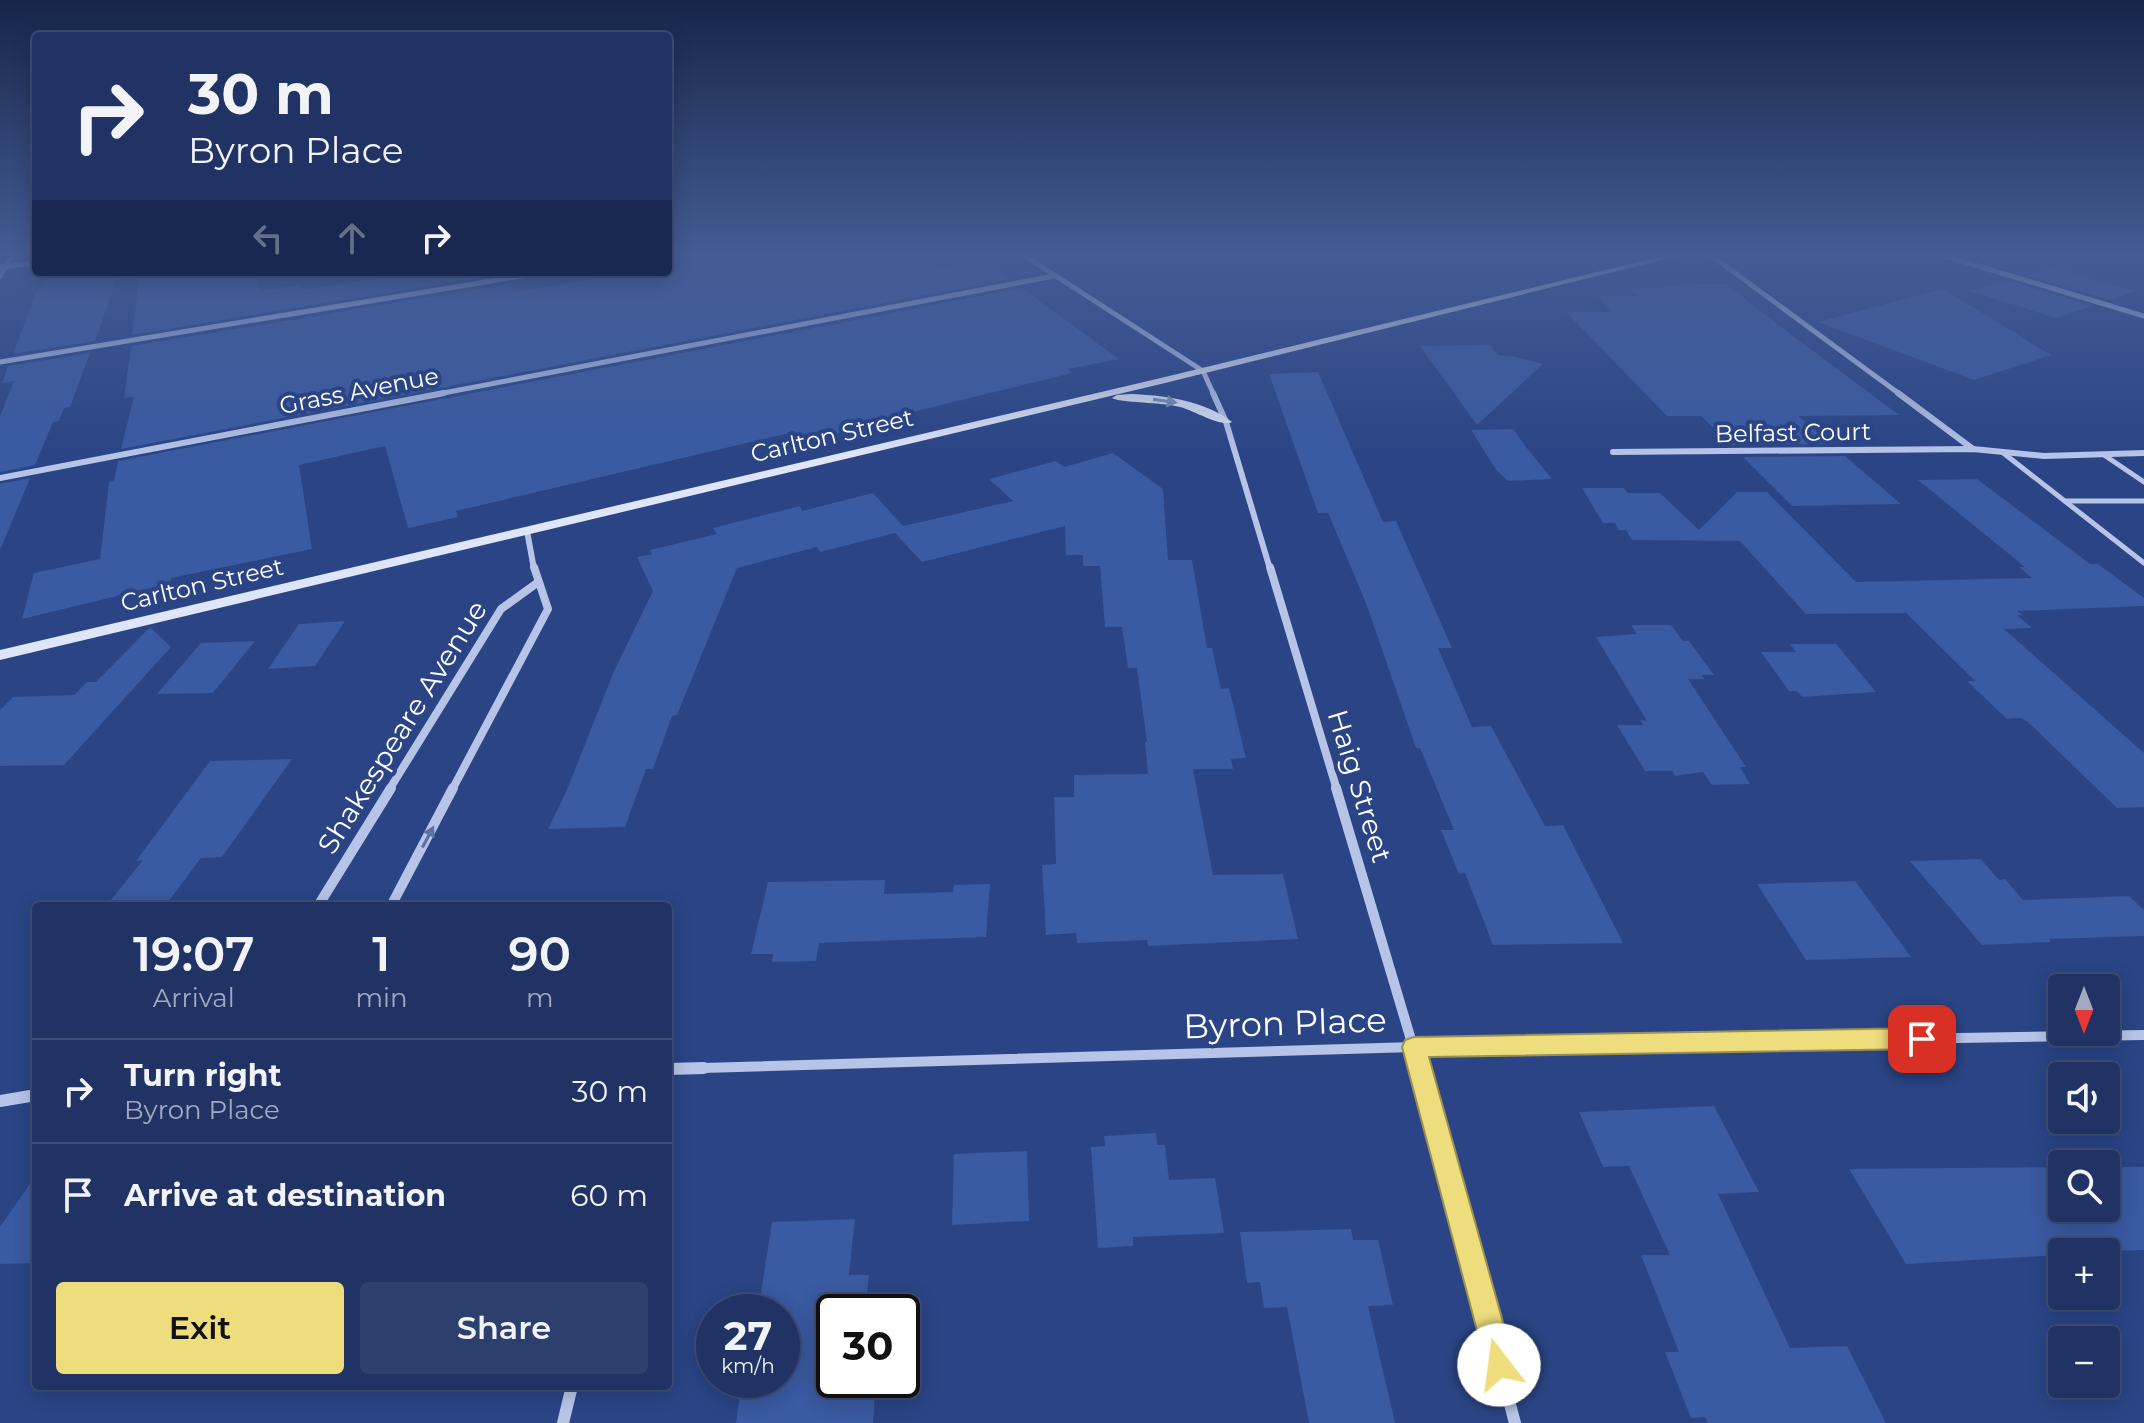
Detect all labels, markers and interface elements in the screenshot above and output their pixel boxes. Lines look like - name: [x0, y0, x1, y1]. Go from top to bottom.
- text: 30 m: [188, 60, 334, 128]
- icon: right: [56, 64, 160, 168]
- text: Byron Place: [188, 128, 403, 172]
- icon: left: [246, 216, 290, 260]
- icon: ahead: [330, 216, 374, 260]
- icon: right: [414, 216, 458, 260]
- street label: Grass Avenue: [277, 361, 441, 420]
- one-way arrow: [1153, 395, 1178, 408]
- street label: Carlton Street: [748, 403, 916, 468]
- street label: Belfast Court: [1715, 417, 1872, 448]
- street label: Carlton Street: [118, 552, 286, 617]
- street label: Shakespeare Avenue: [310, 594, 494, 860]
- street label: Haig Street: [1321, 705, 1399, 867]
- one-way arrow: [420, 826, 434, 848]
- text: 19:07: [133, 925, 254, 983]
- text: 1: [372, 925, 391, 983]
- text: 90: [509, 925, 571, 983]
- north arrow: [2048, 974, 2120, 1046]
- map controls: [2048, 974, 2120, 1398]
- text: Arrival: [153, 982, 235, 1014]
- text: min: [355, 982, 408, 1014]
- text: m: [526, 982, 554, 1014]
- street label: Byron Place: [1183, 998, 1387, 1048]
- pin: [1888, 1005, 1956, 1073]
- icon: arrive: [1900, 1017, 1944, 1061]
- text: Turn right: [124, 1057, 281, 1094]
- button: sound: [2048, 1062, 2120, 1134]
- icon: right: [56, 1069, 100, 1113]
- text: 30 m: [572, 1073, 648, 1110]
- text: Byron Place: [124, 1094, 280, 1126]
- button: search: [2048, 1150, 2120, 1222]
- icon: arrive: [56, 1173, 100, 1217]
- text: Arrive at destination: [124, 1177, 446, 1214]
- text: 60 m: [570, 1177, 648, 1214]
- button: +: [2048, 1238, 2120, 1310]
- button: Exit: [56, 1282, 344, 1374]
- button: Share: [360, 1282, 648, 1374]
- speed limit sign: 30: [816, 1294, 920, 1398]
- text: 27: [724, 1311, 772, 1360]
- position arrow: [1457, 1323, 1541, 1407]
- button: −: [2048, 1326, 2120, 1398]
- text: km/h: [721, 1354, 775, 1378]

